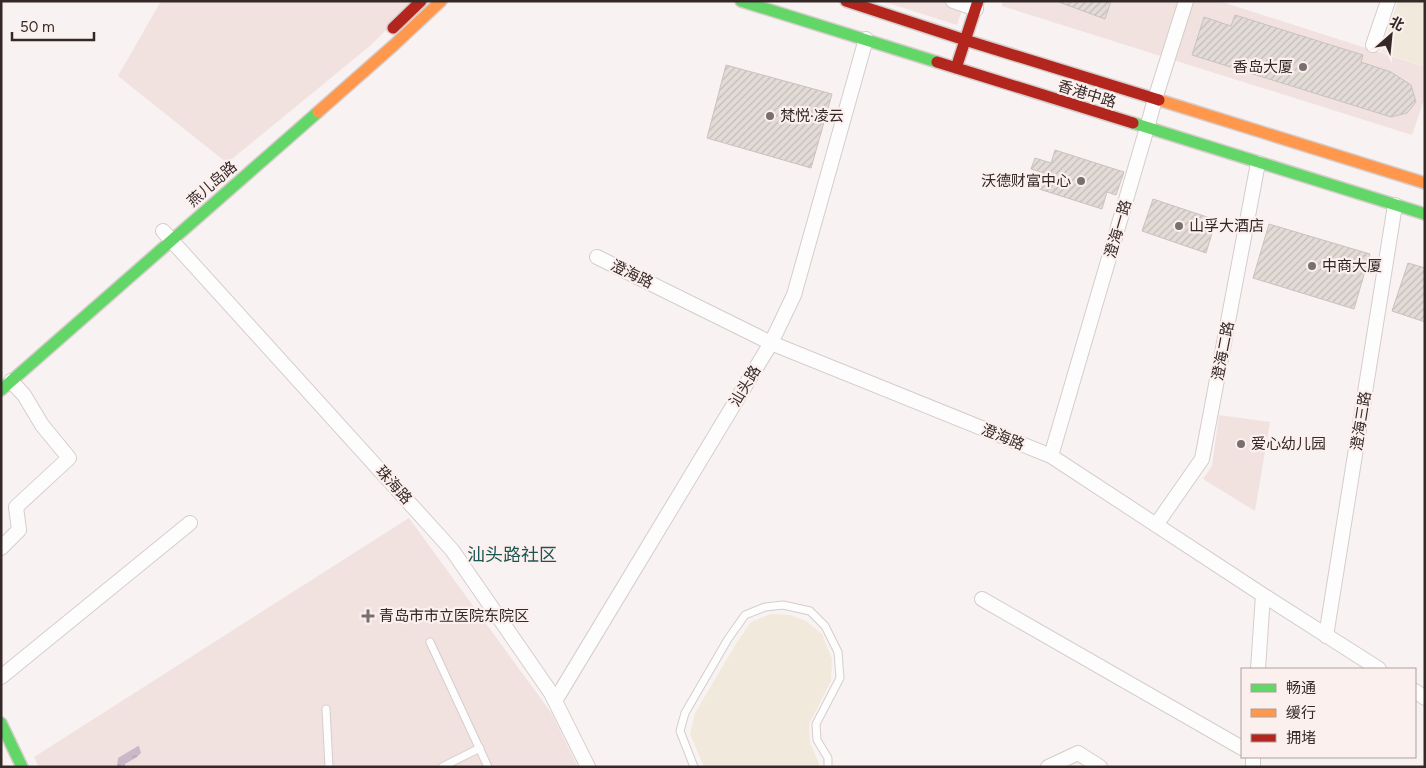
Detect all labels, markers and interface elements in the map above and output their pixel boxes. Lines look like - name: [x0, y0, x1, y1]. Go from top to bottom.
- scale bar: [12, 10, 95, 42]
- north arrow: [1366, 10, 1416, 60]
- text: 北: [1387, 13, 1407, 35]
- text: 50 m: [20, 18, 55, 36]
- place label: 香岛大厦: [1233, 58, 1293, 76]
- marker: 香岛大厦: [1297, 61, 1309, 73]
- street label: 香港中路: [1056, 77, 1118, 111]
- place label: 梵悦·凌云: [780, 107, 844, 125]
- marker: 梵悦·凌云: [764, 110, 776, 122]
- street label: 燕儿岛路: [183, 158, 241, 210]
- place label: 沃德财富中心: [981, 172, 1071, 190]
- marker: 沃德财富中心: [1075, 175, 1087, 187]
- street label: 澄海一路: [1101, 198, 1135, 260]
- place label: 山孚大酒店: [1189, 217, 1264, 235]
- marker: 山孚大酒店: [1173, 220, 1185, 232]
- street label: 澄海路: [608, 256, 656, 292]
- place label: 中商大厦: [1322, 257, 1382, 275]
- marker: 中商大厦: [1306, 260, 1318, 272]
- street label: 澄海二路: [1208, 320, 1238, 382]
- street label: 汕头路: [726, 362, 764, 410]
- street label: 澄海三路: [1347, 390, 1375, 452]
- street label: 澄海路: [979, 420, 1027, 454]
- place label: 爱心幼儿园: [1251, 435, 1326, 453]
- marker: 爱心幼儿园: [1235, 438, 1247, 450]
- street label: 珠海路: [372, 462, 416, 508]
- district label: 汕头路社区: [467, 544, 557, 566]
- place label: 青岛市市立医院东院区: [379, 607, 529, 625]
- marker: 青岛市市立医院东院区: [361, 609, 375, 623]
- legend: [1241, 668, 1416, 758]
- text: 畅通: [1286, 679, 1316, 697]
- text: 缓行: [1286, 704, 1316, 722]
- text: 拥堵: [1286, 729, 1316, 747]

